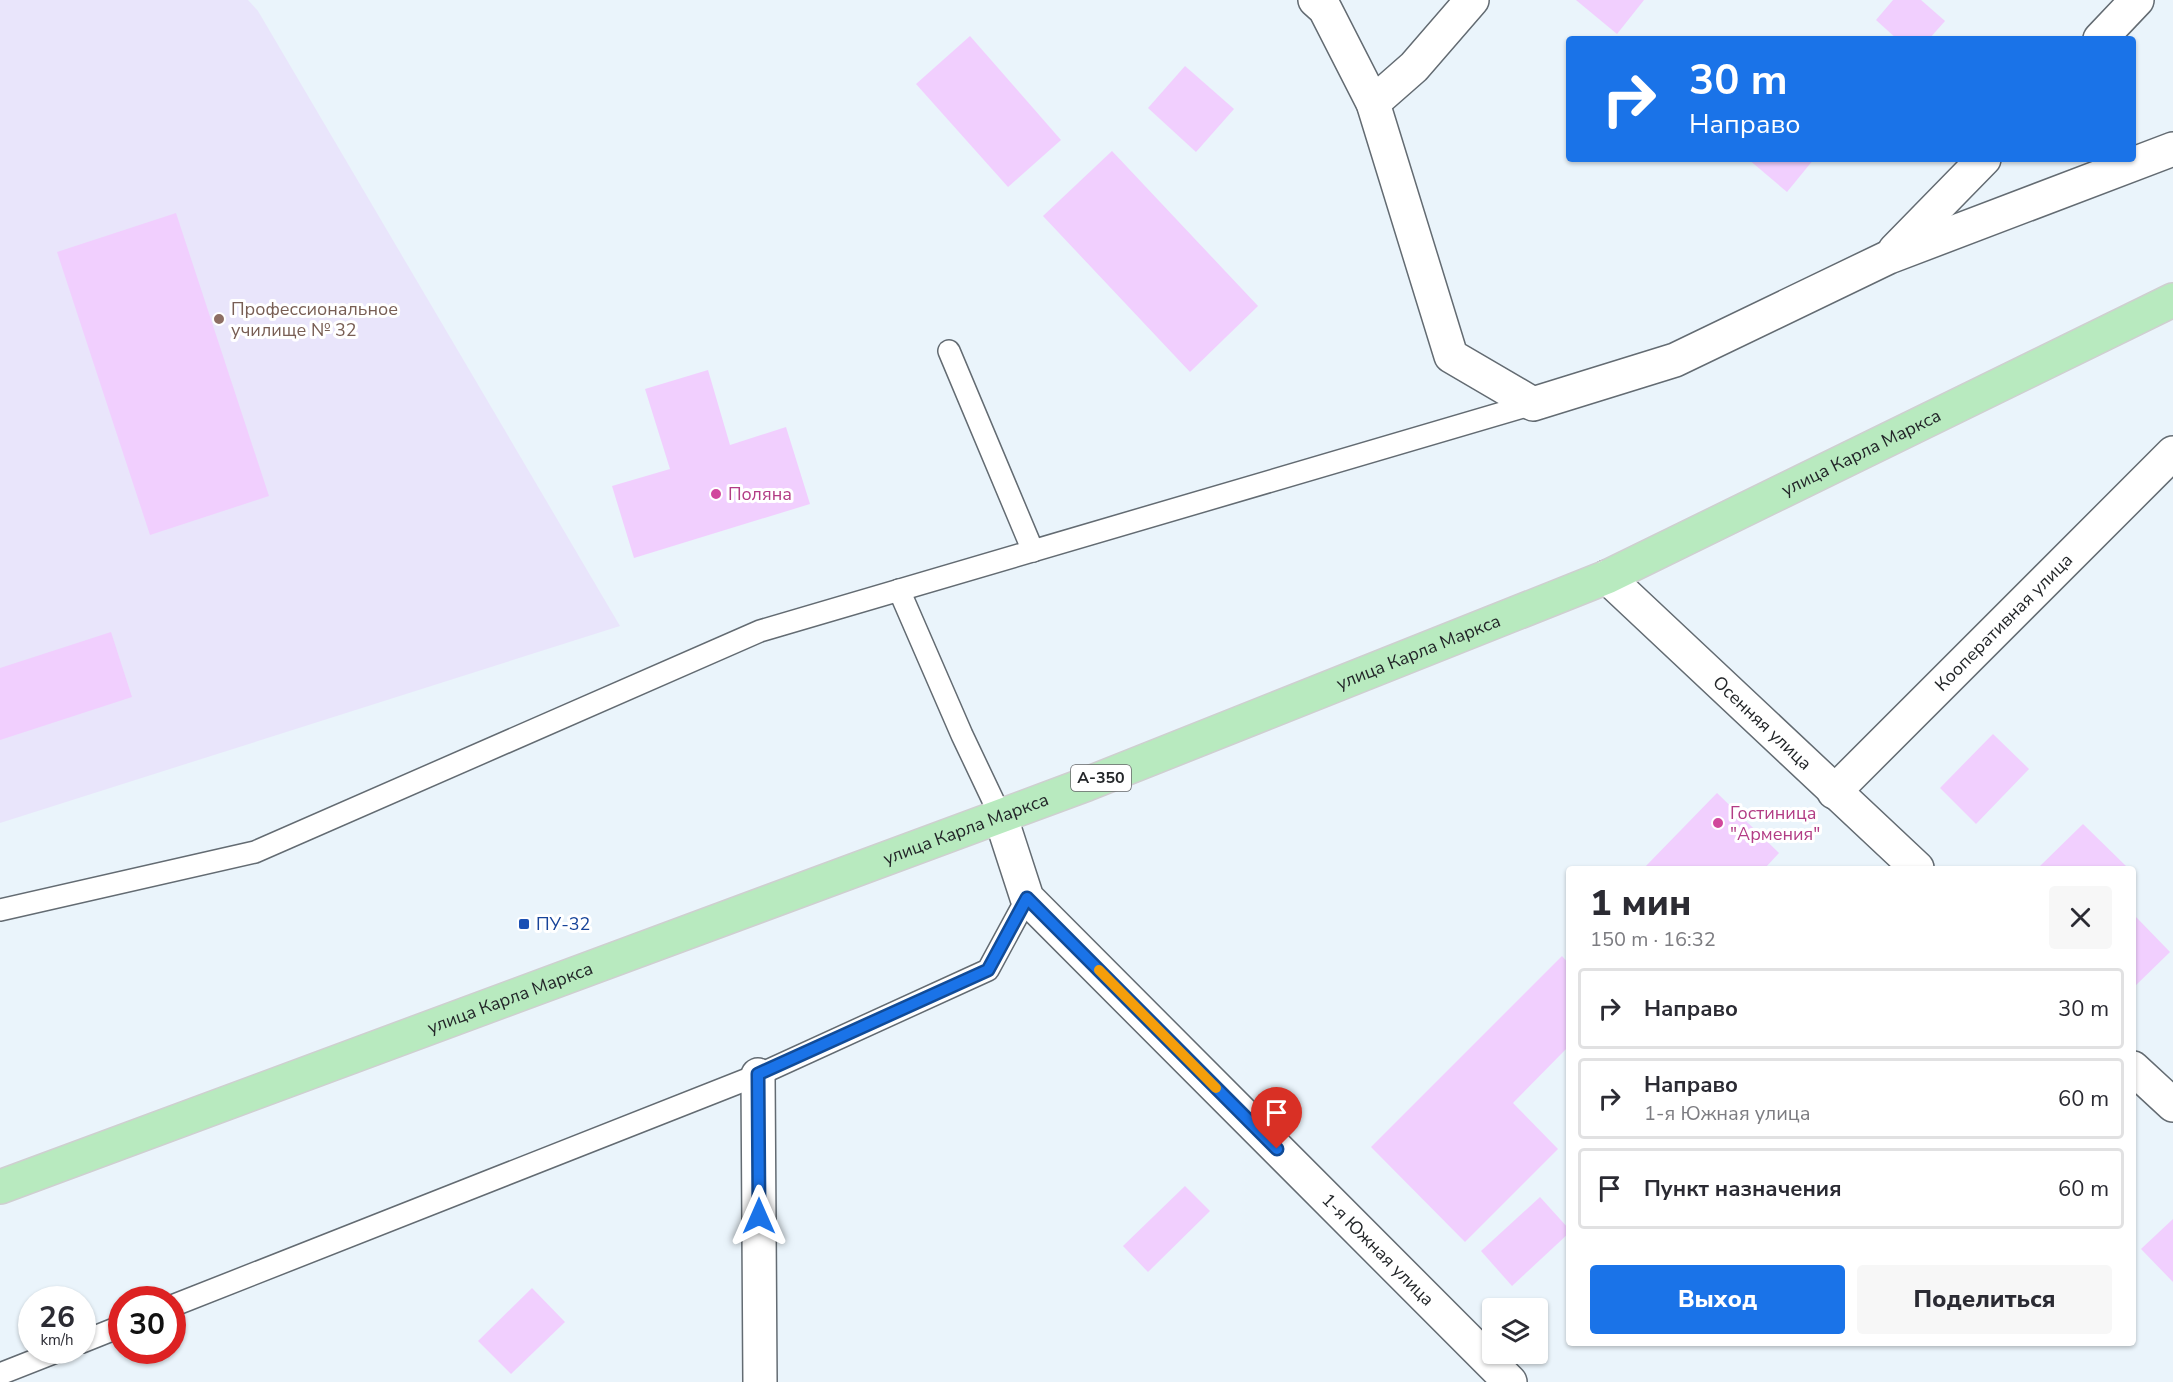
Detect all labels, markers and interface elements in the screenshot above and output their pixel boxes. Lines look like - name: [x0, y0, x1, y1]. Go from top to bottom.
- text: 30 m: [1689, 52, 1788, 109]
- icon: right: [1590, 60, 1668, 138]
- text: Направо: [1689, 106, 1800, 143]
- place label: Профессиональное училище № 32: [231, 297, 398, 342]
- marker: Профессиональное училище № 32: [212, 312, 226, 326]
- street label: улица Карла Маркса: [1777, 403, 1945, 502]
- place label: Поляна: [728, 482, 792, 506]
- marker: Поляна: [709, 487, 723, 501]
- street label: Кооперативная улица: [1930, 548, 2078, 696]
- street label: улица Карла Маркса: [1333, 609, 1504, 696]
- street label: Осенняя улица: [1708, 670, 1817, 775]
- road number: А-350: [1071, 765, 1131, 791]
- street label: улица Карла Маркса: [880, 787, 1052, 871]
- place label: Гостиница "Армения": [1730, 801, 1820, 846]
- marker: Гостиница "Армения": [1711, 816, 1725, 830]
- text: 1 мин: [1590, 879, 1691, 928]
- button: close: [2049, 886, 2112, 949]
- place label: ПУ-32: [536, 912, 590, 936]
- marker: ПУ-32: [517, 917, 531, 931]
- text: 150 m · 16:32: [1590, 926, 1716, 953]
- street label: улица Карла Маркса: [424, 956, 596, 1040]
- icon: right: [1593, 992, 1626, 1025]
- text: Направо: [1644, 994, 1738, 1024]
- text: 30 m: [2058, 994, 2109, 1024]
- text: Направо: [1644, 1070, 1738, 1100]
- icon: right: [1593, 1082, 1626, 1115]
- text: 60 m: [2058, 1084, 2109, 1114]
- pin: [1251, 1087, 1302, 1149]
- icon: arrive: [1260, 1096, 1293, 1129]
- text: 1-я Южная улица: [1644, 1100, 1811, 1127]
- icon: arrive: [1593, 1172, 1626, 1205]
- text: Пункт назначения: [1644, 1174, 1842, 1204]
- text: 60 m: [2058, 1174, 2109, 1204]
- position arrow: [727, 1184, 791, 1248]
- street label: 1-я Южная улица: [1316, 1188, 1439, 1311]
- button: Выход: [1590, 1265, 1845, 1334]
- button: Поделиться: [1857, 1265, 2112, 1334]
- speed limit sign: 30: [108, 1286, 186, 1364]
- text: 26: [39, 1297, 75, 1338]
- map controls: [1482, 1298, 1548, 1364]
- button: layers: [1482, 1298, 1548, 1364]
- text: km/h: [40, 1330, 74, 1350]

